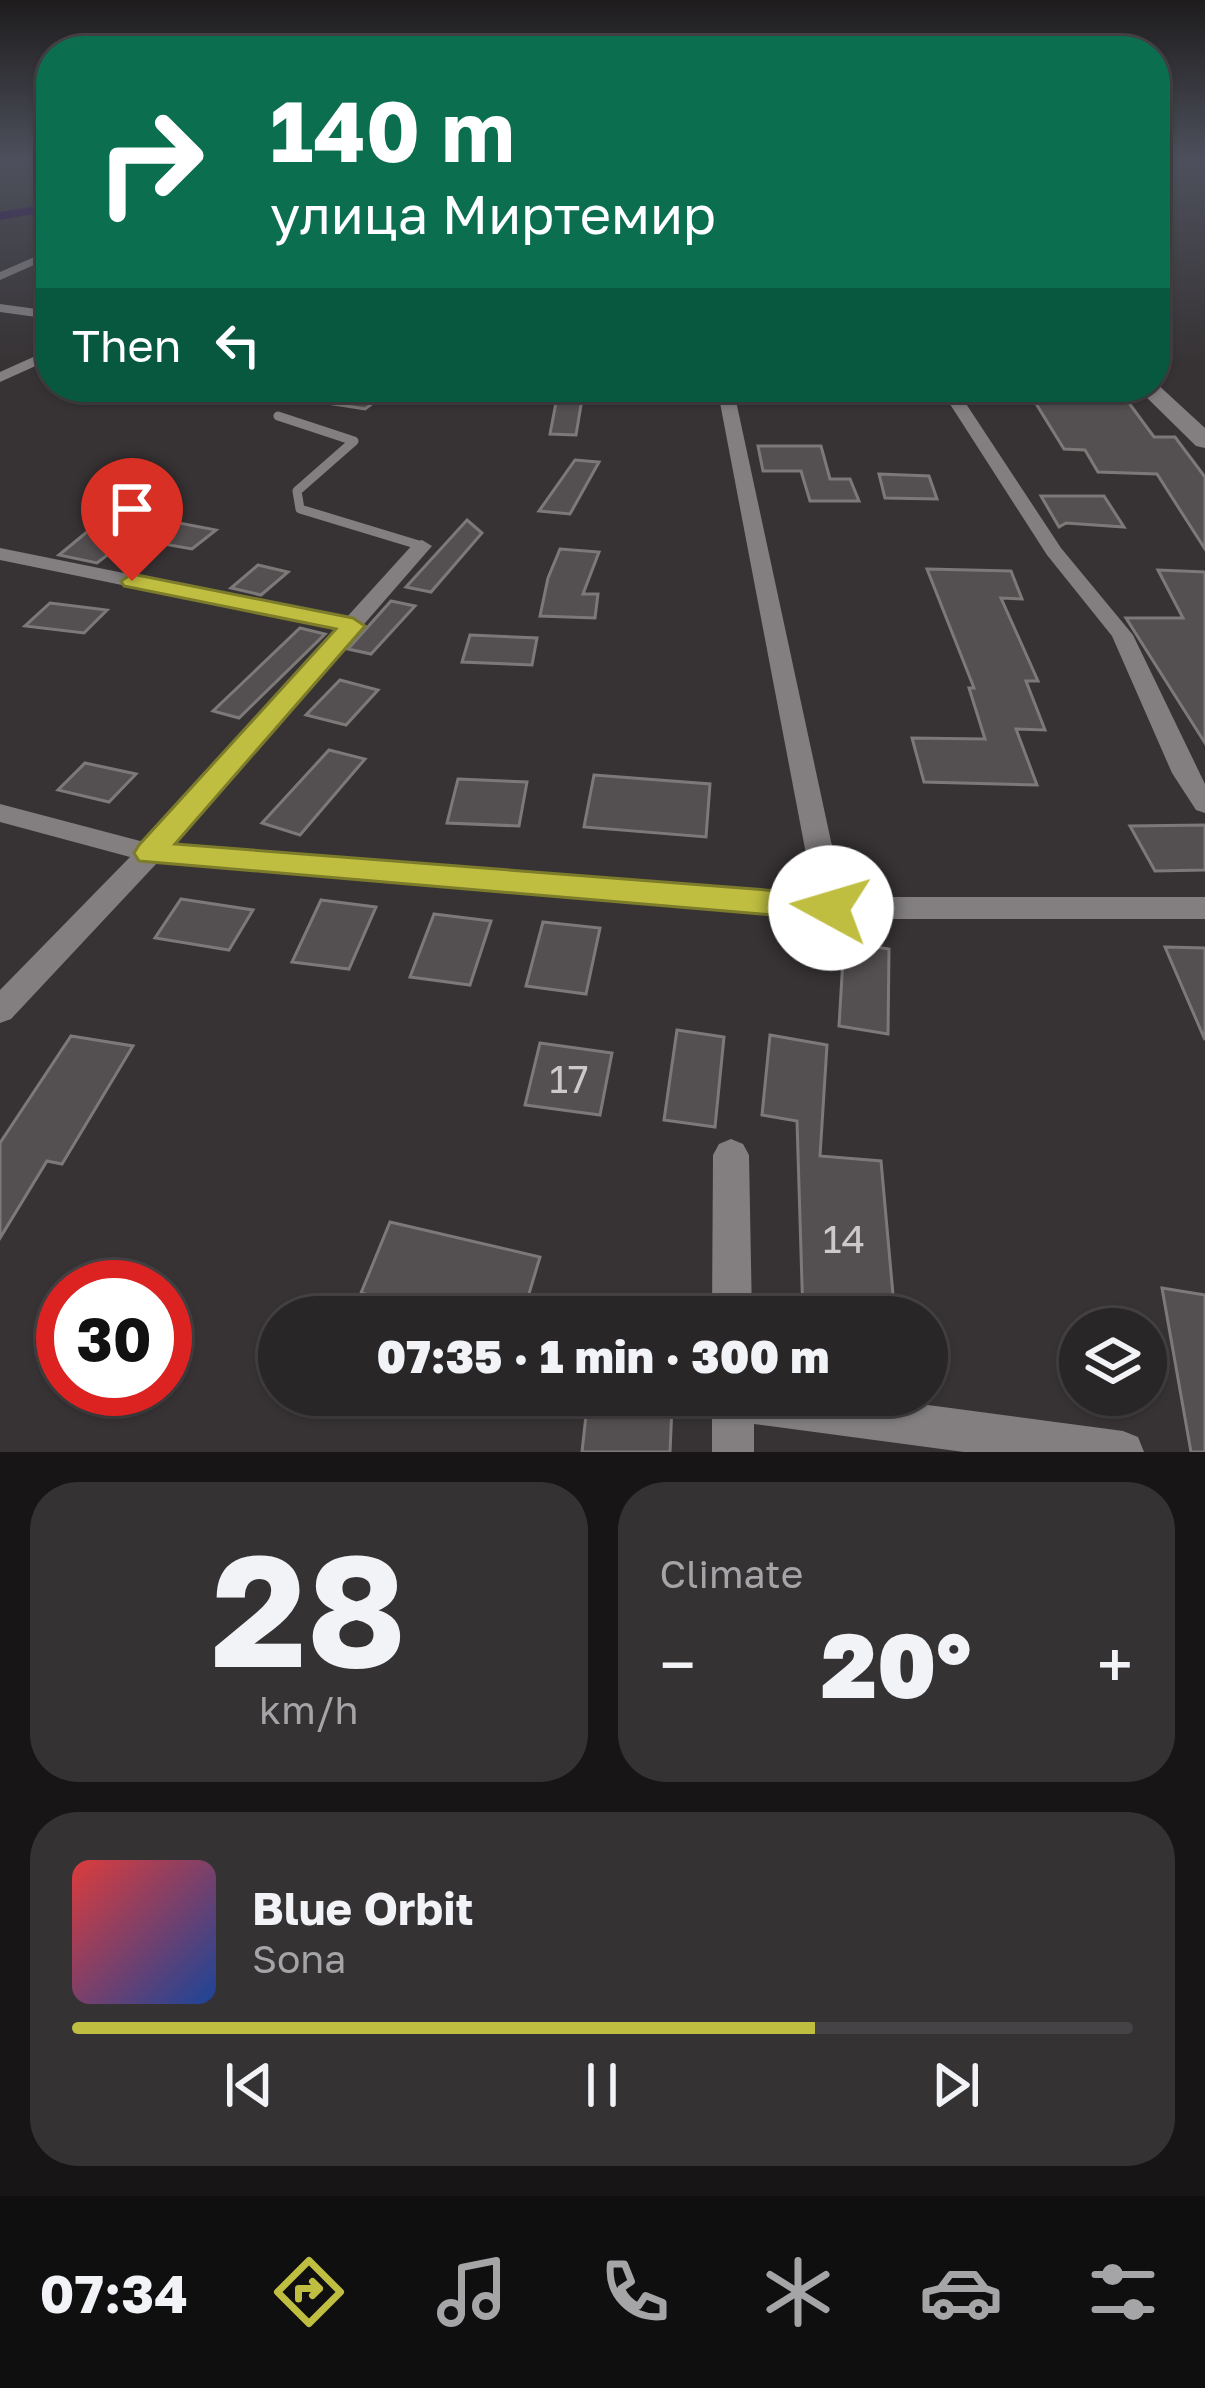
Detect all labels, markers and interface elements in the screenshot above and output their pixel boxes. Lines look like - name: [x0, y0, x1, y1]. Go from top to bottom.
- text: 140 m: [270, 80, 515, 180]
- icon: right: [72, 84, 228, 240]
- text: улица Миртемир: [270, 181, 716, 246]
- icon: left: [205, 312, 271, 378]
- text: Then: [72, 318, 181, 372]
- pin: [81, 458, 183, 581]
- icon: arrive: [99, 476, 165, 542]
- position arrow: [768, 845, 894, 971]
- house number: 17: [549, 1055, 589, 1102]
- house number: 14: [823, 1215, 865, 1262]
- speed limit sign: 30: [36, 1260, 192, 1416]
- map controls: [1059, 1308, 1167, 1416]
- button: layers: [1059, 1308, 1167, 1416]
- text: 07:35 · 1 min · 300 m: [376, 1329, 830, 1383]
- text: 28: [211, 1514, 406, 1701]
- text: Climate: [660, 1550, 803, 1597]
- text: 20°: [821, 1610, 971, 1718]
- text: −: [660, 1624, 696, 1704]
- text: +: [1097, 1624, 1133, 1704]
- text: km/h: [259, 1686, 358, 1733]
- text: Blue Orbit: [252, 1881, 474, 1935]
- text: Sona: [252, 1935, 346, 1982]
- icon: previous: [216, 2052, 282, 2118]
- icon: pause: [569, 2052, 635, 2118]
- icon: next: [923, 2052, 989, 2118]
- icon: directions: [267, 2250, 351, 2334]
- icon: music: [430, 2250, 514, 2334]
- icon: phone: [593, 2250, 677, 2334]
- icon: climate: [756, 2250, 840, 2334]
- icon: car: [919, 2250, 1003, 2334]
- icon: filters: [1081, 2250, 1165, 2334]
- text: 07:34: [39, 2260, 188, 2325]

